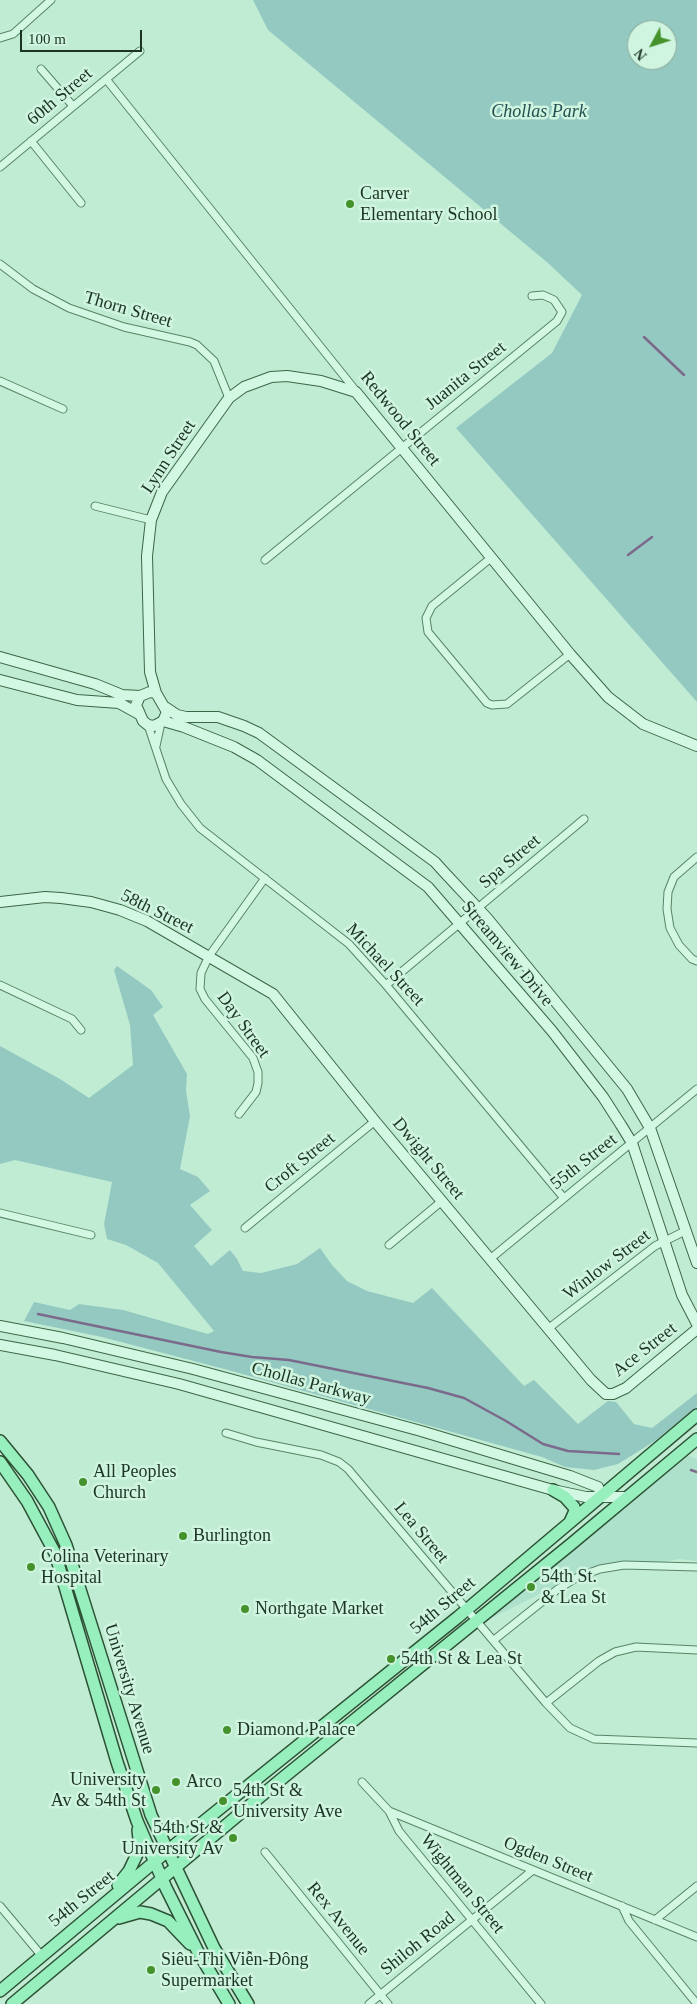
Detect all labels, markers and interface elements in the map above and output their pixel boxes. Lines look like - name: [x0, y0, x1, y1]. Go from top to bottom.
- scale bar: [22, 20, 145, 52]
- north arrow: [627, 20, 677, 70]
- text: 100 m: [28, 31, 66, 47]
- text: N: [632, 46, 650, 63]
- street label: 60th Street: [23, 64, 97, 130]
- park label: Chollas Park: [491, 101, 587, 123]
- place label: Carver Elementary School: [360, 183, 497, 225]
- marker: Carver Elementary School: [344, 198, 356, 210]
- street label: Thorn Street: [82, 287, 174, 333]
- street label: Juanita Street: [421, 337, 511, 415]
- street label: Redwood Street: [355, 367, 445, 471]
- street label: Lynn Street: [137, 416, 201, 498]
- street label: Spa Street: [475, 830, 545, 894]
- street label: 58th Street: [117, 885, 197, 939]
- street label: Streamview Drive: [456, 897, 558, 1011]
- street label: Michael Street: [341, 919, 429, 1011]
- street label: Day Street: [212, 988, 274, 1062]
- street label: Dwight Street: [387, 1114, 469, 1204]
- street label: Croft Street: [260, 1128, 340, 1198]
- street label: 55th Street: [546, 1129, 622, 1195]
- street label: Winlow Street: [559, 1225, 655, 1305]
- street label: Ace Street: [609, 1318, 681, 1382]
- street label: Chollas Parkway: [249, 1358, 373, 1410]
- place label: All Peoples Church: [93, 1461, 176, 1504]
- marker: All Peoples Church: [77, 1476, 89, 1488]
- street label: Lea Street: [389, 1498, 453, 1568]
- place label: Burlington: [193, 1525, 271, 1547]
- marker: Burlington: [177, 1530, 189, 1542]
- place label: Colina Veterinary Hospital: [41, 1546, 168, 1588]
- marker: Colina Veterinary Hospital: [25, 1561, 37, 1573]
- place label: 54th St. & Lea St: [541, 1566, 606, 1608]
- street label: 54th Street: [406, 1573, 480, 1639]
- marker: 54th St. & Lea St: [525, 1581, 537, 1593]
- place label: Northgate Market: [255, 1598, 383, 1620]
- marker: Northgate Market: [239, 1603, 251, 1615]
- street label: University Avenue: [99, 1621, 159, 1757]
- place label: 54th St & Lea St: [401, 1648, 522, 1670]
- marker: 54th St & Lea St: [385, 1653, 397, 1665]
- place label: Diamond Palace: [237, 1719, 355, 1741]
- marker: Diamond Palace: [221, 1724, 233, 1736]
- place label: University Av & 54th St: [51, 1769, 146, 1812]
- place label: Arco: [186, 1771, 222, 1793]
- marker: Arco: [170, 1776, 182, 1788]
- place label: 54th St & University Ave: [233, 1780, 342, 1822]
- marker: University Av & 54th St: [150, 1784, 162, 1796]
- marker: 54th St & University Ave: [217, 1795, 229, 1807]
- place label: 54th St & University Av: [122, 1817, 223, 1860]
- street label: Wightman Street: [415, 1830, 509, 1938]
- marker: 54th St & University Av: [227, 1832, 239, 1844]
- street label: Ogden Street: [500, 1832, 596, 1888]
- street label: 54th Street: [45, 1866, 119, 1932]
- street label: Rex Avenue: [302, 1878, 374, 1960]
- street label: Shiloh Road: [376, 1907, 460, 1981]
- place label: Siêu-Thị Viễn-Đông Supermarket: [161, 1949, 308, 1992]
- marker: Siêu-Thị Viễn-Đông Supermarket: [145, 1964, 157, 1976]

